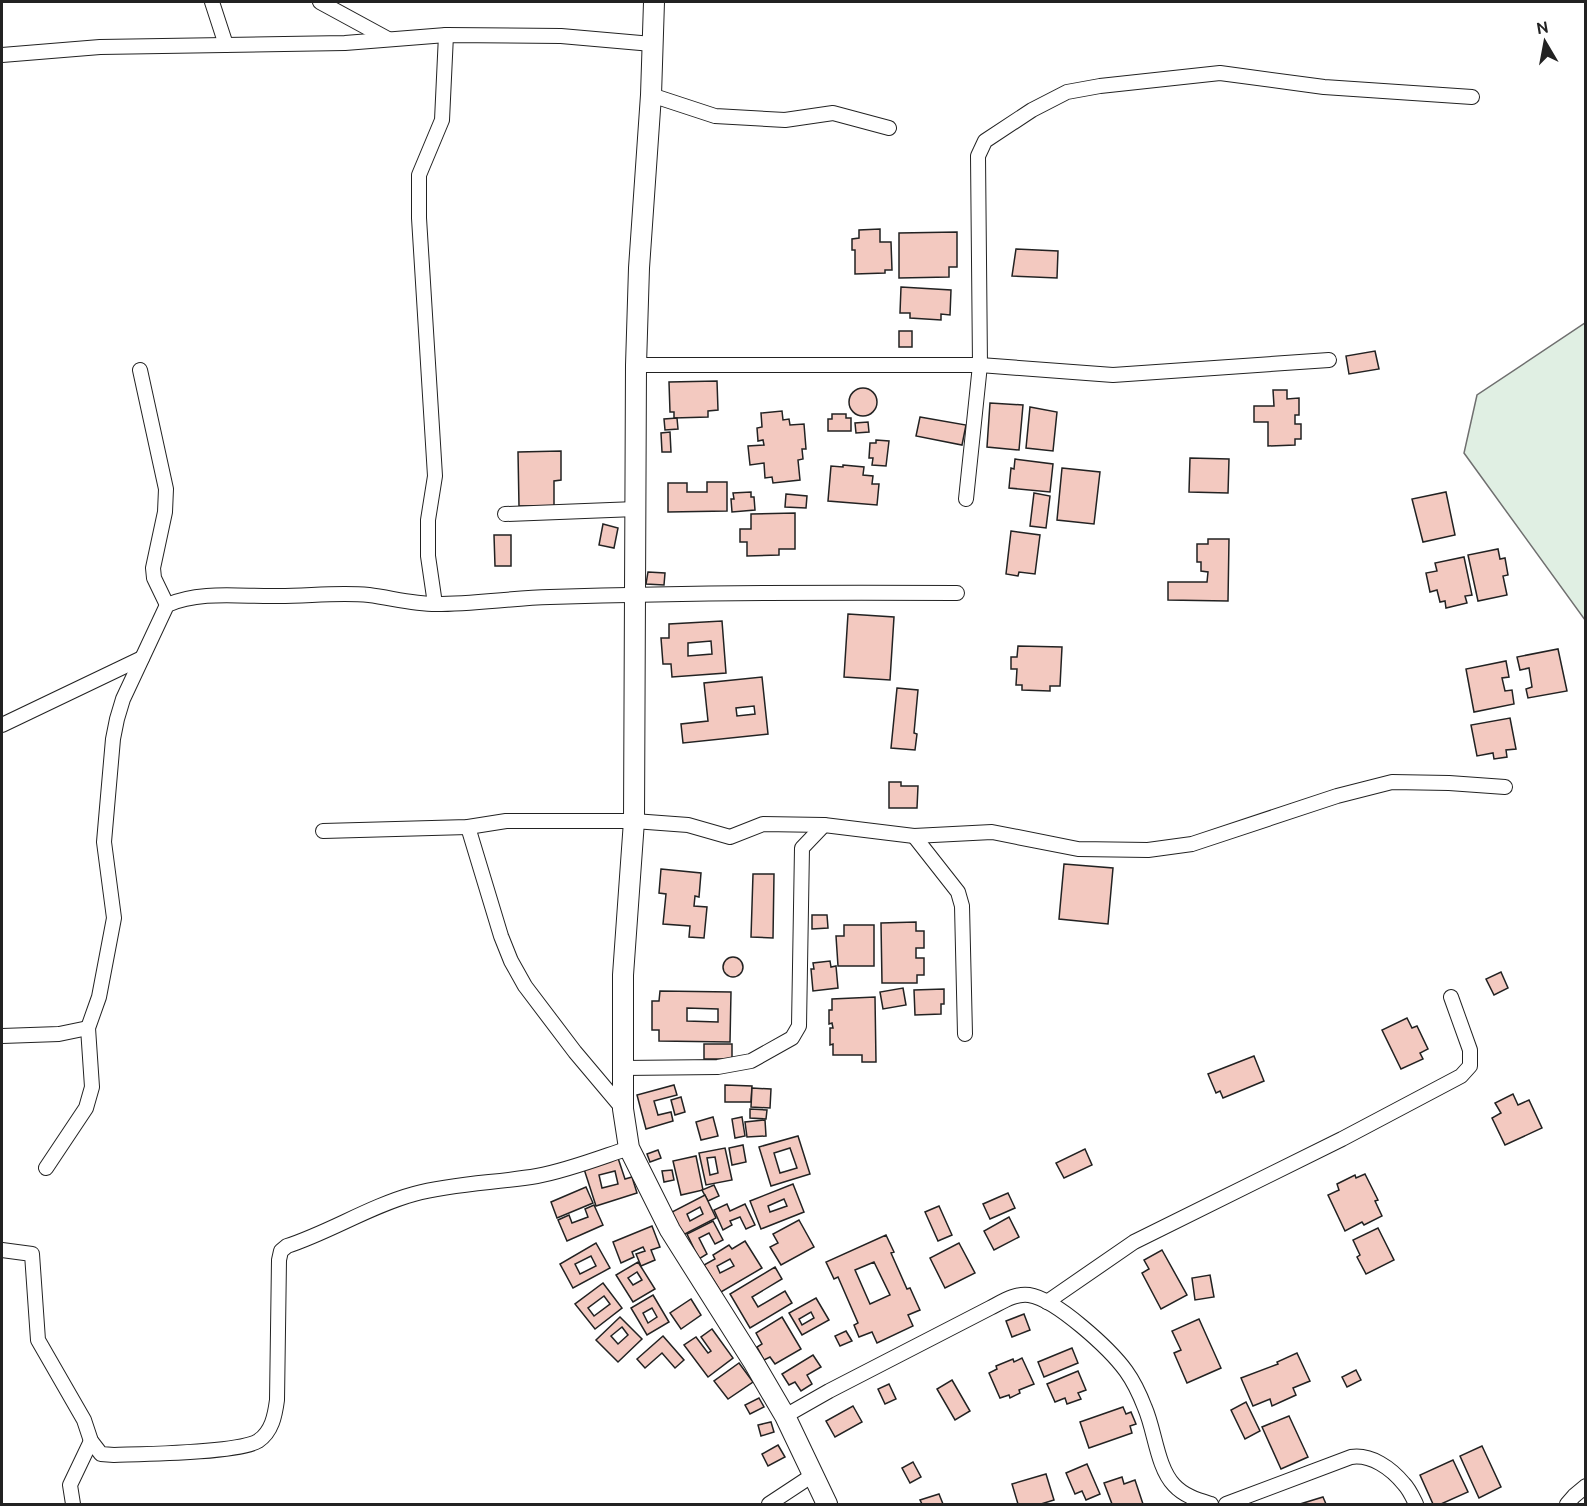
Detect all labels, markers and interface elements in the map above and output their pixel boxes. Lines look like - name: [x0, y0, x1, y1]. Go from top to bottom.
- north arrow: [1515, 12, 1575, 72]
- text: N: [1535, 17, 1550, 37]

